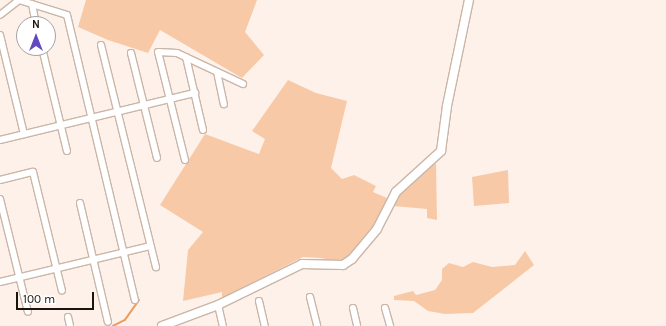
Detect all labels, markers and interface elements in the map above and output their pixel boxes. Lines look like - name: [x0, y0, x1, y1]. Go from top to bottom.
- north arrow: [16, 16, 56, 56]
- text: N: [32, 18, 40, 31]
- scale bar: [18, 284, 96, 310]
- text: 100 m: [23, 292, 55, 306]

